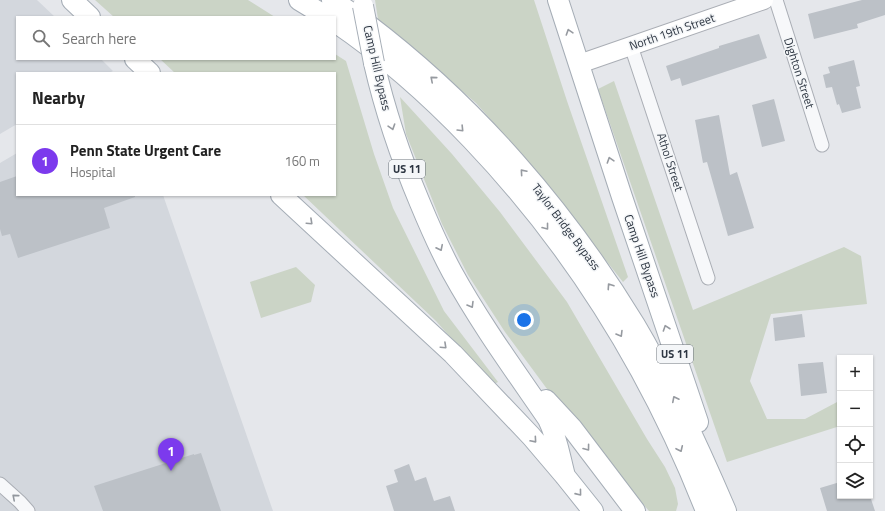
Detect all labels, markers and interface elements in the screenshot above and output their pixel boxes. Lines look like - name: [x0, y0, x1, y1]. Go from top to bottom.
- street label: North 19th Street: [626, 8, 718, 55]
- search box: [16, 16, 336, 60]
- street label: Camp Hill Bypass: [358, 23, 397, 113]
- icon: search: [30, 27, 52, 49]
- text: Search here: [62, 27, 136, 50]
- one-way arrow: [565, 29, 574, 36]
- street label: Dighton Street: [779, 35, 820, 111]
- one-way arrow: [430, 76, 437, 83]
- text: Nearby: [32, 85, 85, 111]
- one-way arrow: [387, 123, 396, 130]
- one-way arrow: [456, 124, 464, 132]
- street label: Athol Street: [652, 130, 689, 194]
- text: Penn State Urgent Care: [70, 139, 221, 162]
- text: 1: [41, 151, 49, 171]
- text: 160 m: [284, 151, 320, 171]
- one-way arrow: [607, 157, 615, 164]
- road number: US 11: [389, 160, 425, 178]
- text: Hospital: [70, 162, 115, 182]
- one-way arrow: [521, 169, 528, 177]
- street label: Taylor Bridge Bypass: [527, 179, 606, 275]
- street label: Camp Hill Bypass: [619, 212, 666, 300]
- one-way arrow: [305, 217, 313, 224]
- one-way arrow: [541, 222, 548, 229]
- one-way arrow: [435, 243, 443, 251]
- one-way arrow: [608, 284, 615, 291]
- one-way arrow: [467, 301, 474, 308]
- your location: [514, 310, 534, 330]
- one-way arrow: [662, 325, 671, 332]
- one-way arrow: [615, 330, 622, 337]
- one-way arrow: [439, 342, 447, 349]
- road number: US 11: [657, 345, 693, 363]
- map controls: [837, 355, 873, 499]
- button: +: [837, 355, 873, 391]
- button: −: [837, 391, 873, 427]
- one-way arrow: [672, 396, 680, 403]
- button: locate: [837, 427, 873, 463]
- one-way arrow: [529, 435, 537, 443]
- pin: 1: [158, 438, 184, 471]
- one-way arrow: [582, 444, 589, 451]
- one-way arrow: [675, 445, 683, 452]
- button: layers: [837, 463, 873, 499]
- one-way arrow: [574, 489, 581, 496]
- one-way arrow: [12, 495, 19, 502]

